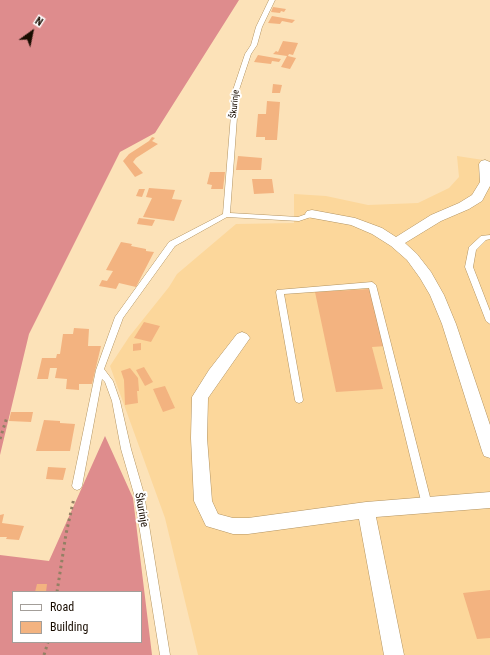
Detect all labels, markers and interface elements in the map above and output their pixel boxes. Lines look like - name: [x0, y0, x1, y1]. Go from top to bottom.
- north arrow: [12, 12, 52, 52]
- text: N: [32, 14, 45, 29]
- street label: Škurinje: [228, 89, 242, 119]
- street label: Škurinje: [131, 492, 151, 528]
- legend: [12, 591, 142, 643]
- text: Road: [50, 600, 74, 614]
- text: Building: [50, 620, 88, 634]

